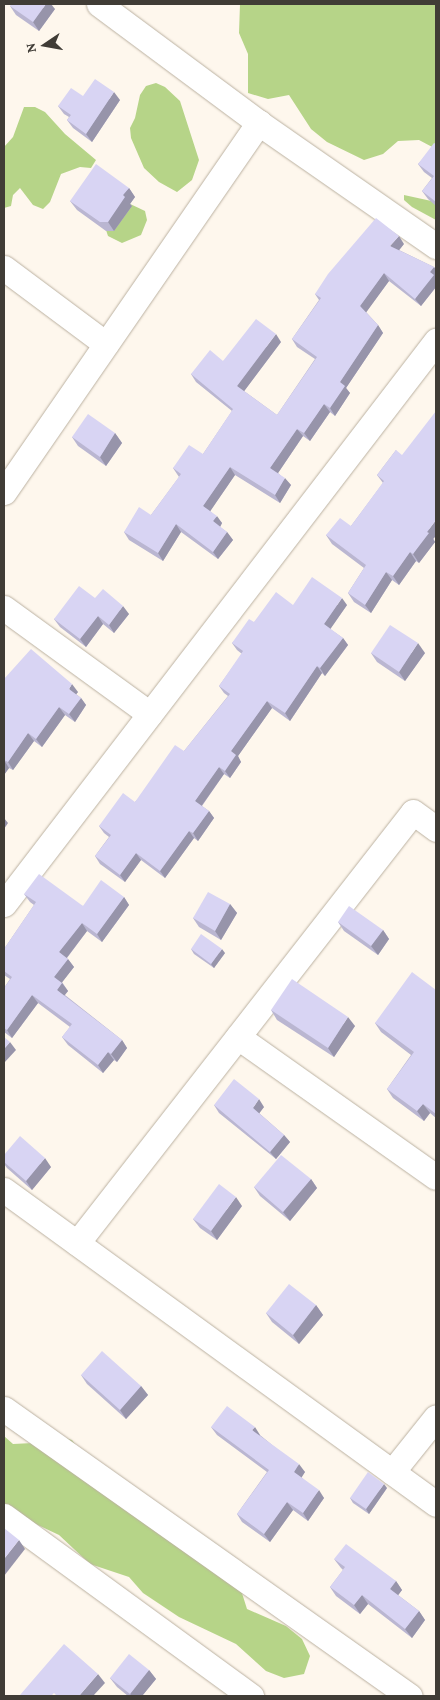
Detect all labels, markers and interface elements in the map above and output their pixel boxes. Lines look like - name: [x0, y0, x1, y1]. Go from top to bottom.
- north arrow: [20, 20, 70, 70]
- text: N: [22, 42, 39, 54]

